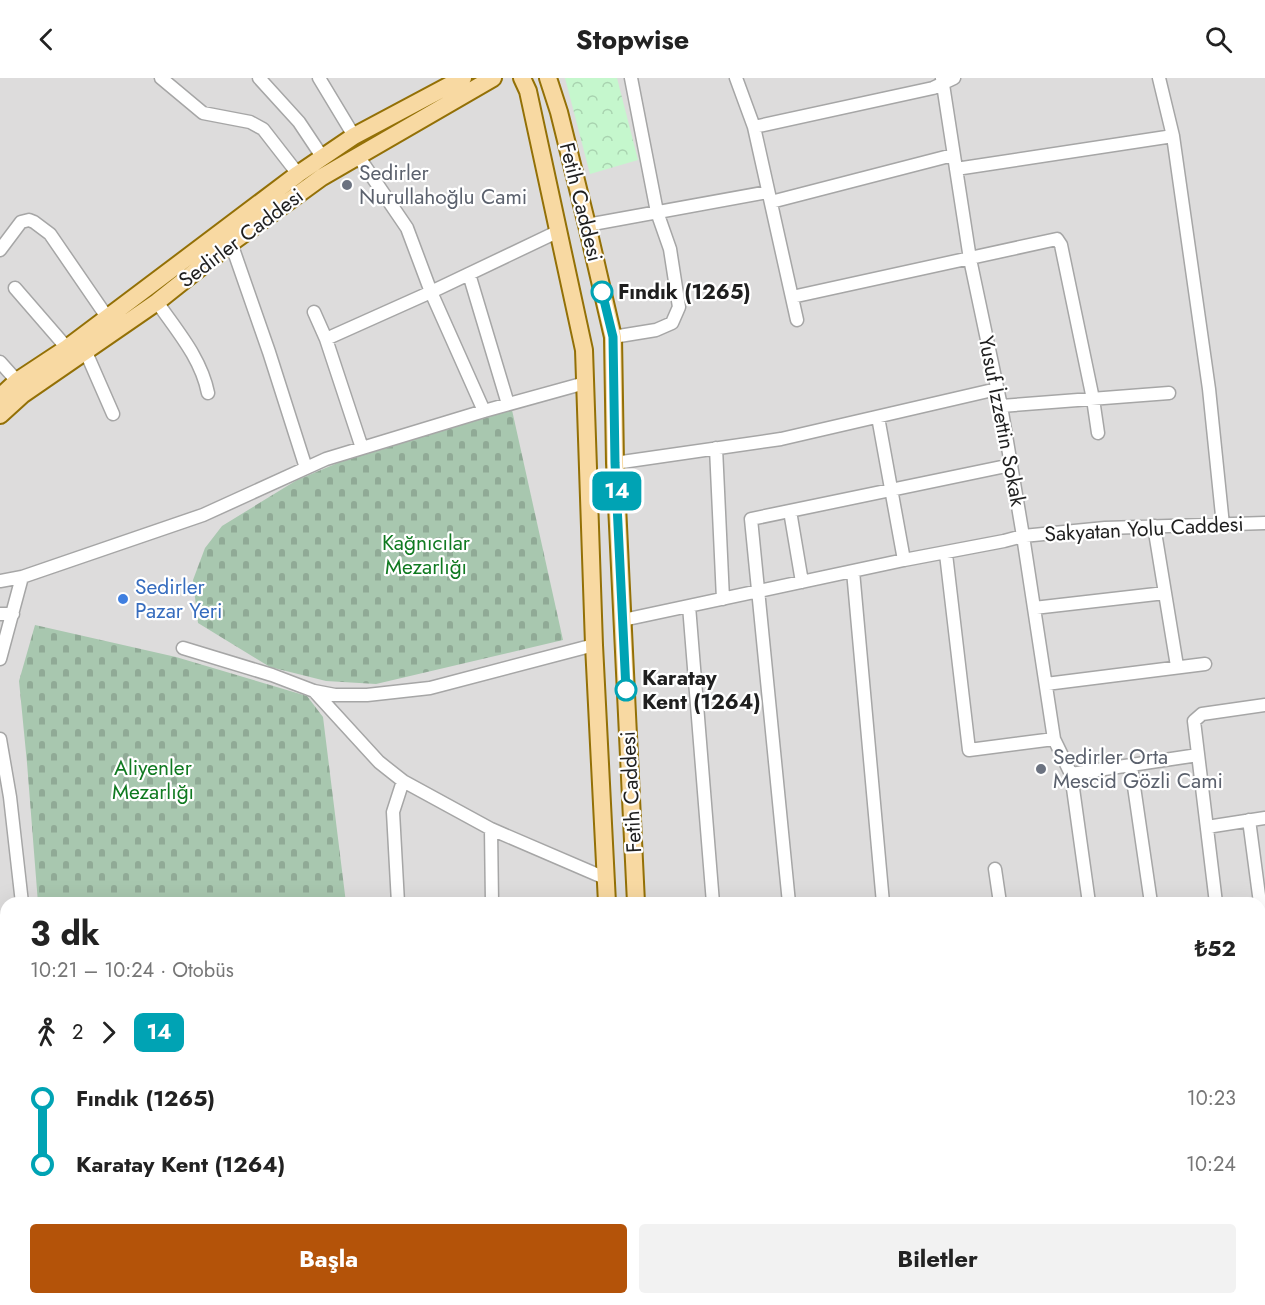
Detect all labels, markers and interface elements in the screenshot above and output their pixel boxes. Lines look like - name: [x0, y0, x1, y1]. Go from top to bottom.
- text: Stopwise: [576, 20, 689, 59]
- icon: back: [30, 23, 63, 56]
- icon: search: [1202, 23, 1235, 56]
- street label: Fetih Caddesi: [552, 139, 610, 265]
- place label: Sedirler Nurullahoğlu Cami: [359, 158, 527, 212]
- marker: Sedirler Nurullahoğlu Cami: [340, 178, 354, 192]
- street label: Sedirler Caddesi: [172, 181, 310, 295]
- place label: Fındık (1265): [618, 277, 751, 307]
- marker: Fındık (1265): [591, 281, 613, 303]
- street label: Yusuf İzzettin Sokak: [971, 333, 1033, 509]
- line badge: 14: [590, 472, 644, 510]
- text: 14: [604, 476, 630, 506]
- street label: Sakyatan Yolu Caddesi: [1044, 509, 1244, 549]
- park label: Kağnıcılar Mezarlığı: [382, 528, 471, 582]
- place label: Sedirler Pazar Yeri: [135, 572, 222, 626]
- marker: Sedirler Pazar Yeri: [116, 592, 130, 606]
- place label: Karatay Kent (1264): [642, 663, 761, 717]
- marker: Karatay Kent (1264): [615, 679, 637, 701]
- street label: Fetih Caddesi: [613, 730, 649, 854]
- place label: Sedirler Orta Mescid Gözli Cami: [1053, 742, 1223, 796]
- park label: Aliyenler Mezarlığı: [112, 753, 194, 807]
- marker: Sedirler Orta Mescid Gözli Cami: [1034, 762, 1048, 776]
- text: 3 dk: [30, 910, 100, 957]
- text: ₺52: [1195, 932, 1236, 964]
- text: 10:21 – 10:24 · Otobüs: [30, 956, 234, 985]
- icon: walk: [30, 1016, 63, 1049]
- icon: forward: [92, 1016, 125, 1049]
- text: 14: [146, 1017, 172, 1047]
- text: 2: [72, 1018, 83, 1047]
- text: Fındık (1265): [76, 1082, 215, 1114]
- text: 10:23: [1187, 1084, 1236, 1113]
- text: Karatay Kent (1264): [76, 1148, 285, 1180]
- text: 10:24: [1186, 1150, 1236, 1179]
- button: Başla: [30, 1224, 627, 1293]
- button: Biletler: [639, 1224, 1236, 1293]

